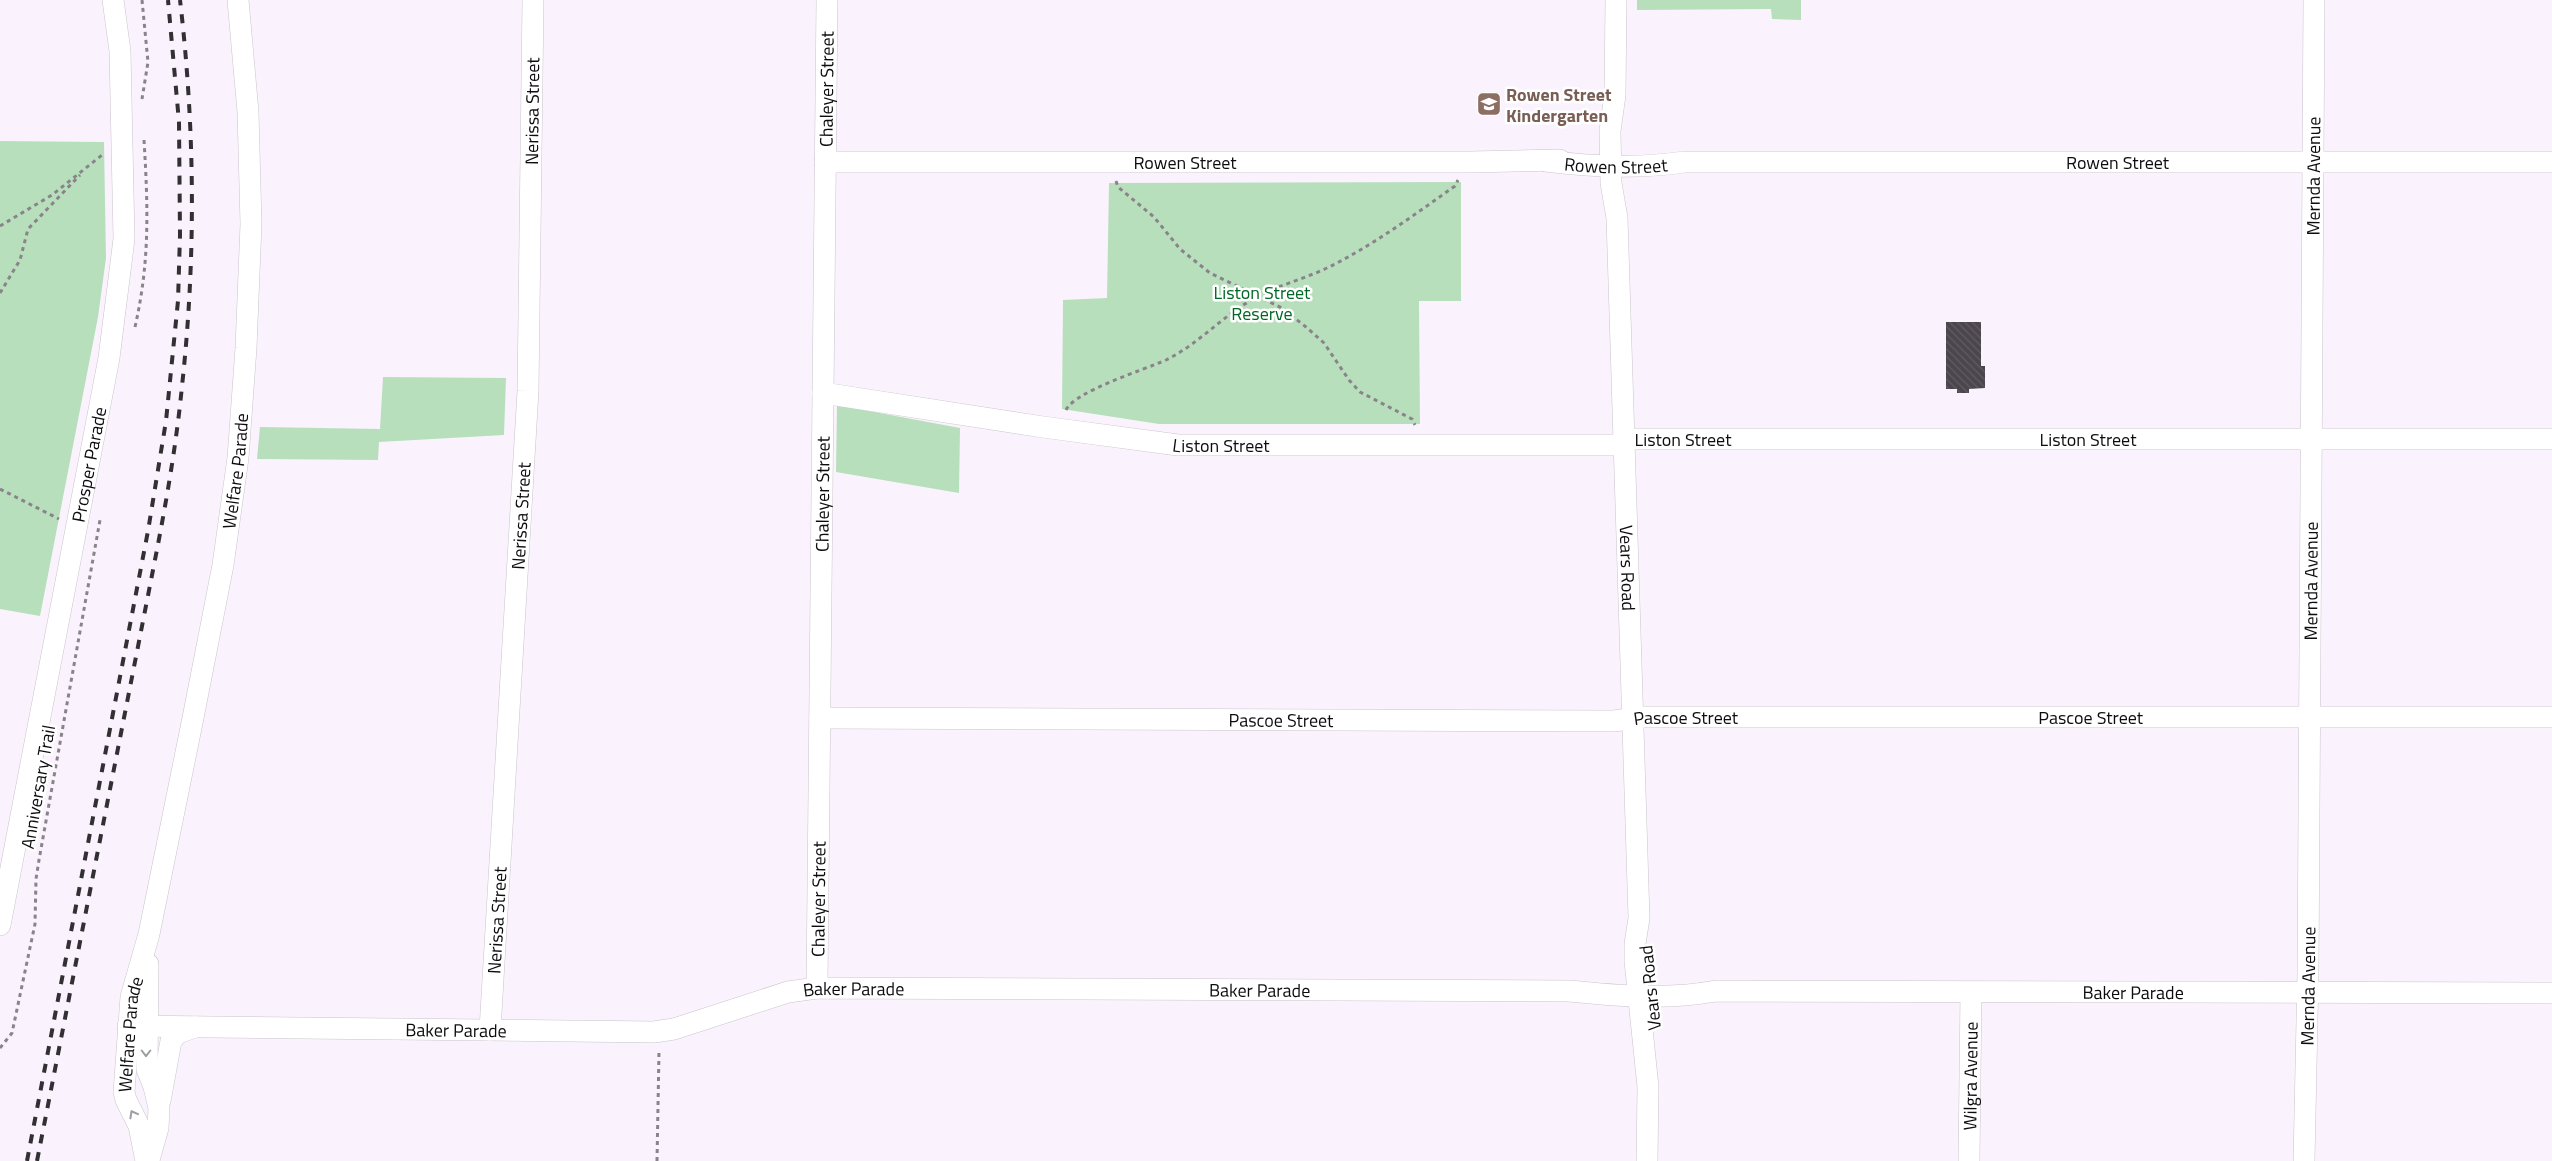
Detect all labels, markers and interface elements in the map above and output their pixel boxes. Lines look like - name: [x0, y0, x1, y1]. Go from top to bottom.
- street label: Chaleyer Street: [812, 30, 840, 147]
- street label: Nerissa Street: [517, 57, 546, 165]
- place label: Rowen Street Kindergarten: [1506, 81, 1612, 129]
- school or university icon: Rowen Street Kindergarten: [1476, 91, 1502, 117]
- street label: Mernda Avenue: [2299, 117, 2327, 236]
- street label: Rowen Street: [1133, 149, 1237, 176]
- street label: Rowen Street: [2066, 149, 2170, 176]
- street label: Rowen Street: [1563, 150, 1669, 180]
- park label: Liston Street Reserve: [1214, 279, 1311, 327]
- street label: Prosper Parade: [64, 404, 113, 524]
- street label: Welfare Parade: [215, 412, 255, 531]
- street label: Liston Street: [1635, 426, 1732, 453]
- street label: Liston Street: [2040, 426, 2137, 453]
- street label: Liston Street: [1171, 431, 1270, 459]
- street label: Chaleyer Street: [808, 435, 836, 552]
- street label: Nerissa Street: [504, 461, 537, 570]
- street label: Mernda Avenue: [2297, 522, 2324, 641]
- street label: Vears Road: [1613, 525, 1643, 611]
- street label: Pascoe Street: [1631, 703, 1739, 732]
- street label: Pascoe Street: [2038, 704, 2144, 731]
- street label: Pascoe Street: [1229, 706, 1334, 733]
- street label: Anniversary Trail: [14, 723, 62, 851]
- street label: Chaleyer Street: [804, 840, 832, 957]
- street label: Nerissa Street: [480, 865, 513, 975]
- street label: Mernda Avenue: [2293, 927, 2322, 1046]
- street label: Vears Road: [1632, 944, 1668, 1032]
- street label: Welfare Parade: [111, 973, 150, 1093]
- street label: Baker Parade: [801, 974, 904, 1003]
- street label: Baker Parade: [1209, 976, 1310, 1003]
- street label: Baker Parade: [2082, 978, 2184, 1006]
- street label: Baker Parade: [405, 1016, 507, 1044]
- street label: Wilgra Avenue: [1956, 1021, 1984, 1131]
- one-way arrow: [141, 1050, 151, 1057]
- one-way arrow: [130, 1111, 140, 1120]

